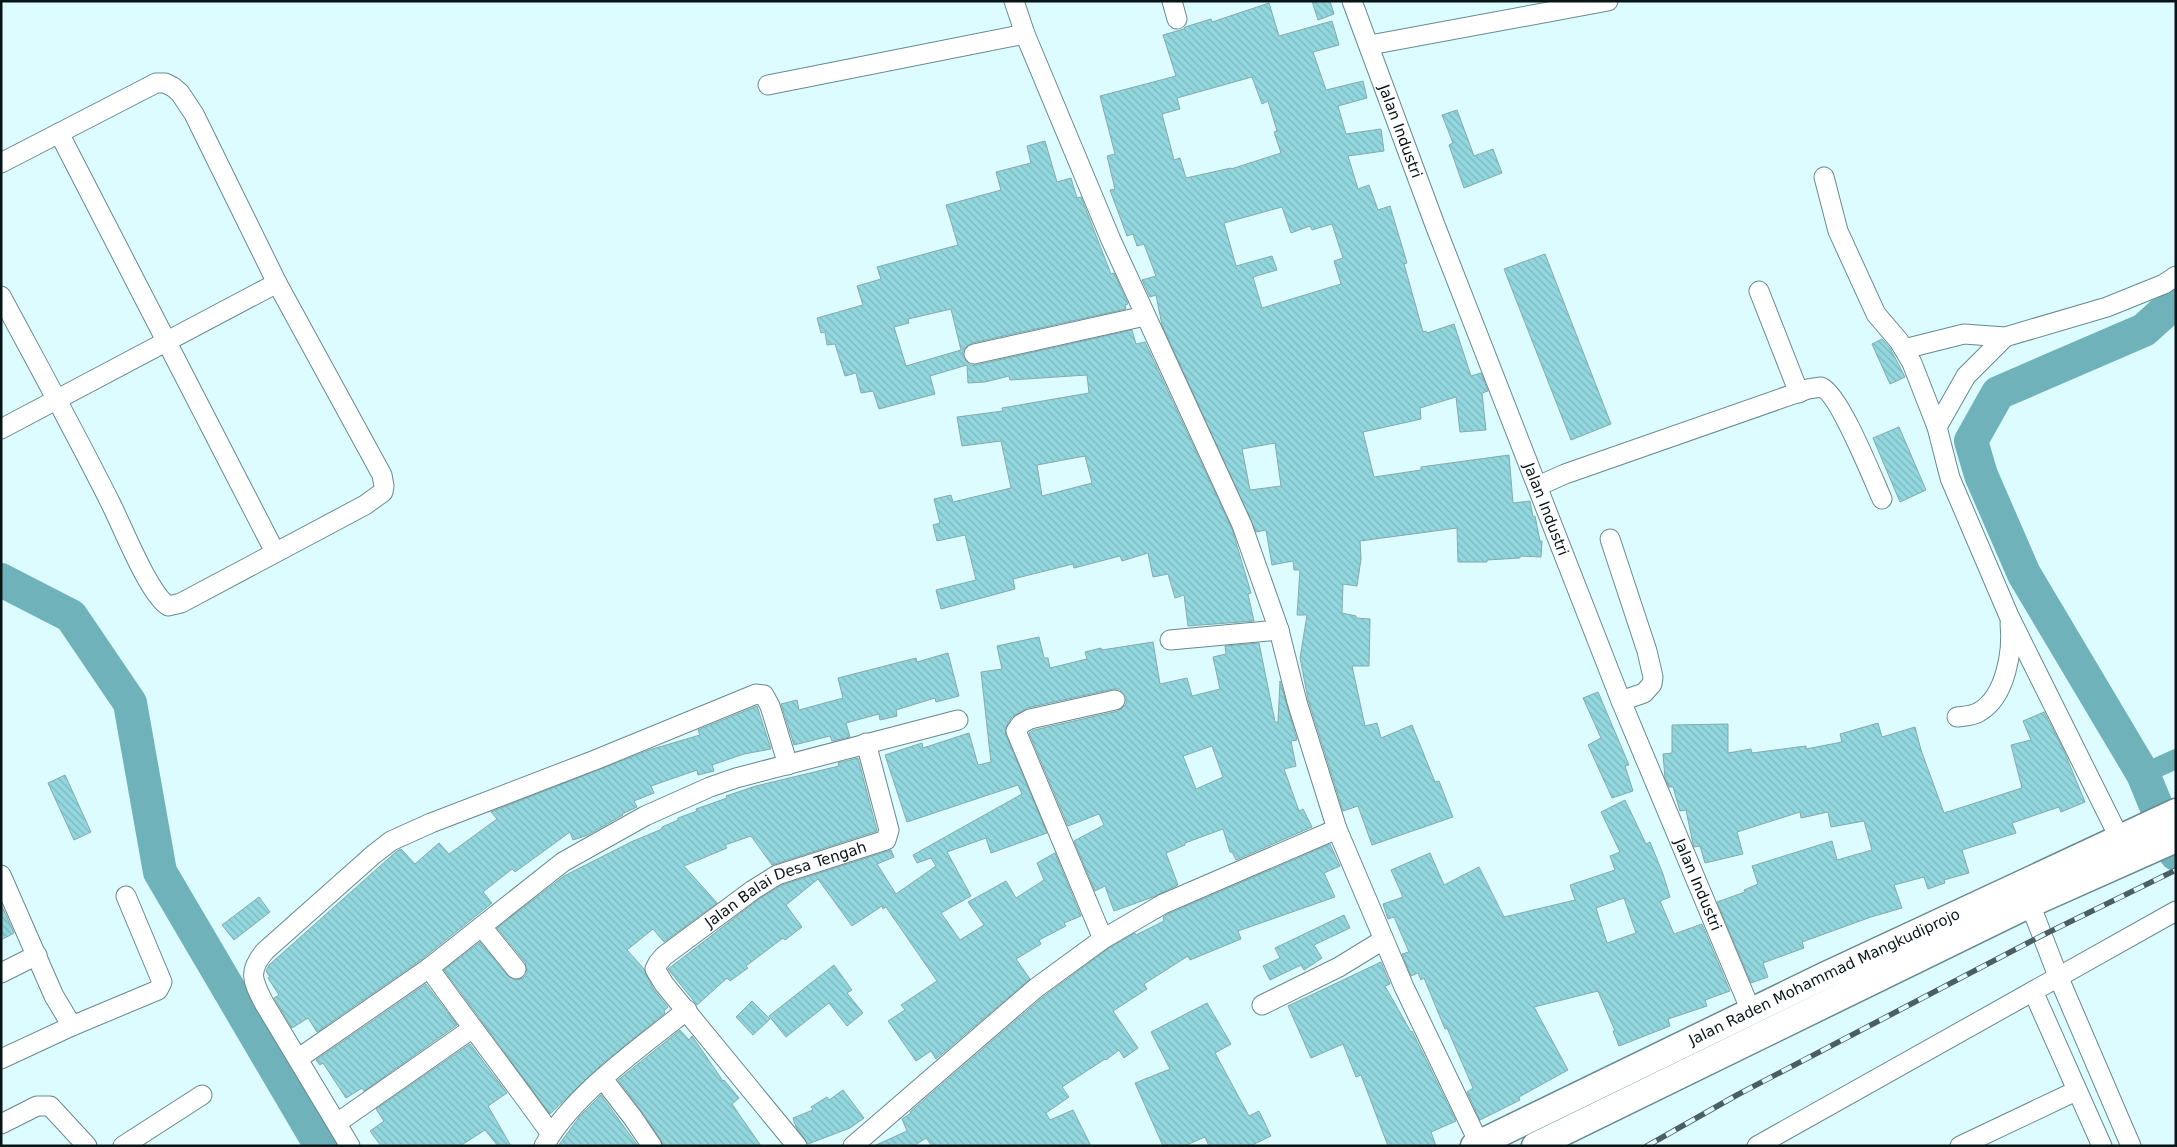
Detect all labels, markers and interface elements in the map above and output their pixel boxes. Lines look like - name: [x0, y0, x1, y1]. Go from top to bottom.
- street label: Jalan Industri: [1374, 81, 1426, 181]
- street label: Jalan Industri: [1519, 459, 1572, 558]
- street label: Jalan Industri: [1670, 835, 1725, 933]
- street label: Jalan Balai Desa Tengah: [701, 838, 869, 932]
- street label: Jalan Raden Mohammad Mangkudiprojo: [1685, 905, 1963, 1050]

